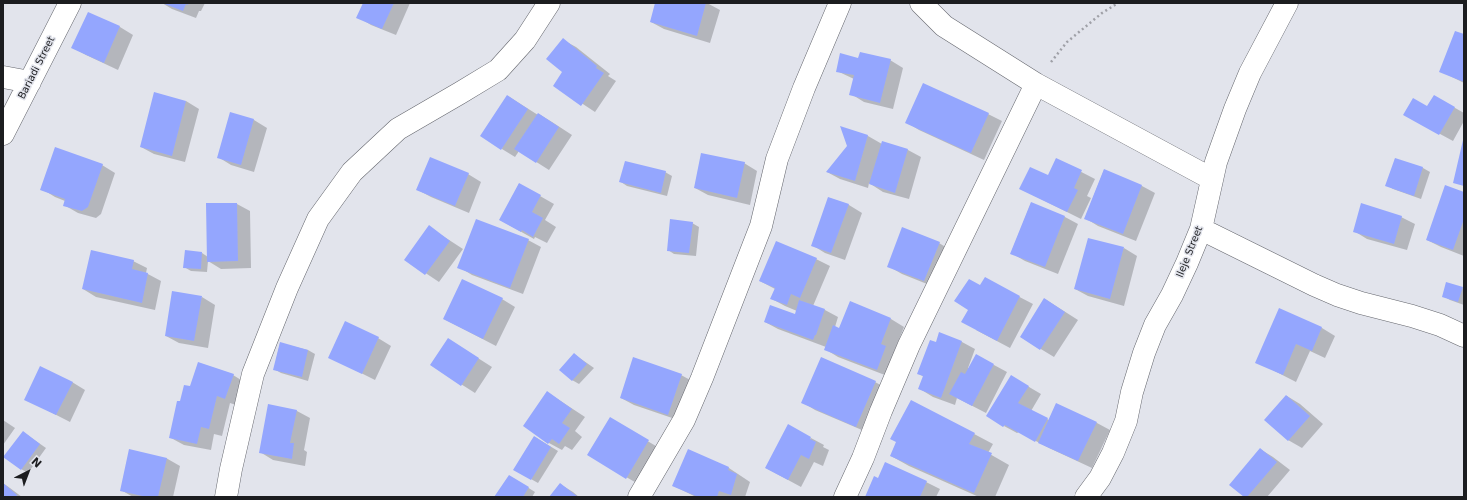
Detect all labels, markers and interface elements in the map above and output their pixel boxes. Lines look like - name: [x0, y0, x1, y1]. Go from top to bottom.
- street label: Bariadi Street: [16, 35, 58, 101]
- street label: Ileje Street: [1174, 225, 1206, 279]
- north arrow: [8, 452, 48, 492]
- text: N: [29, 455, 44, 471]

